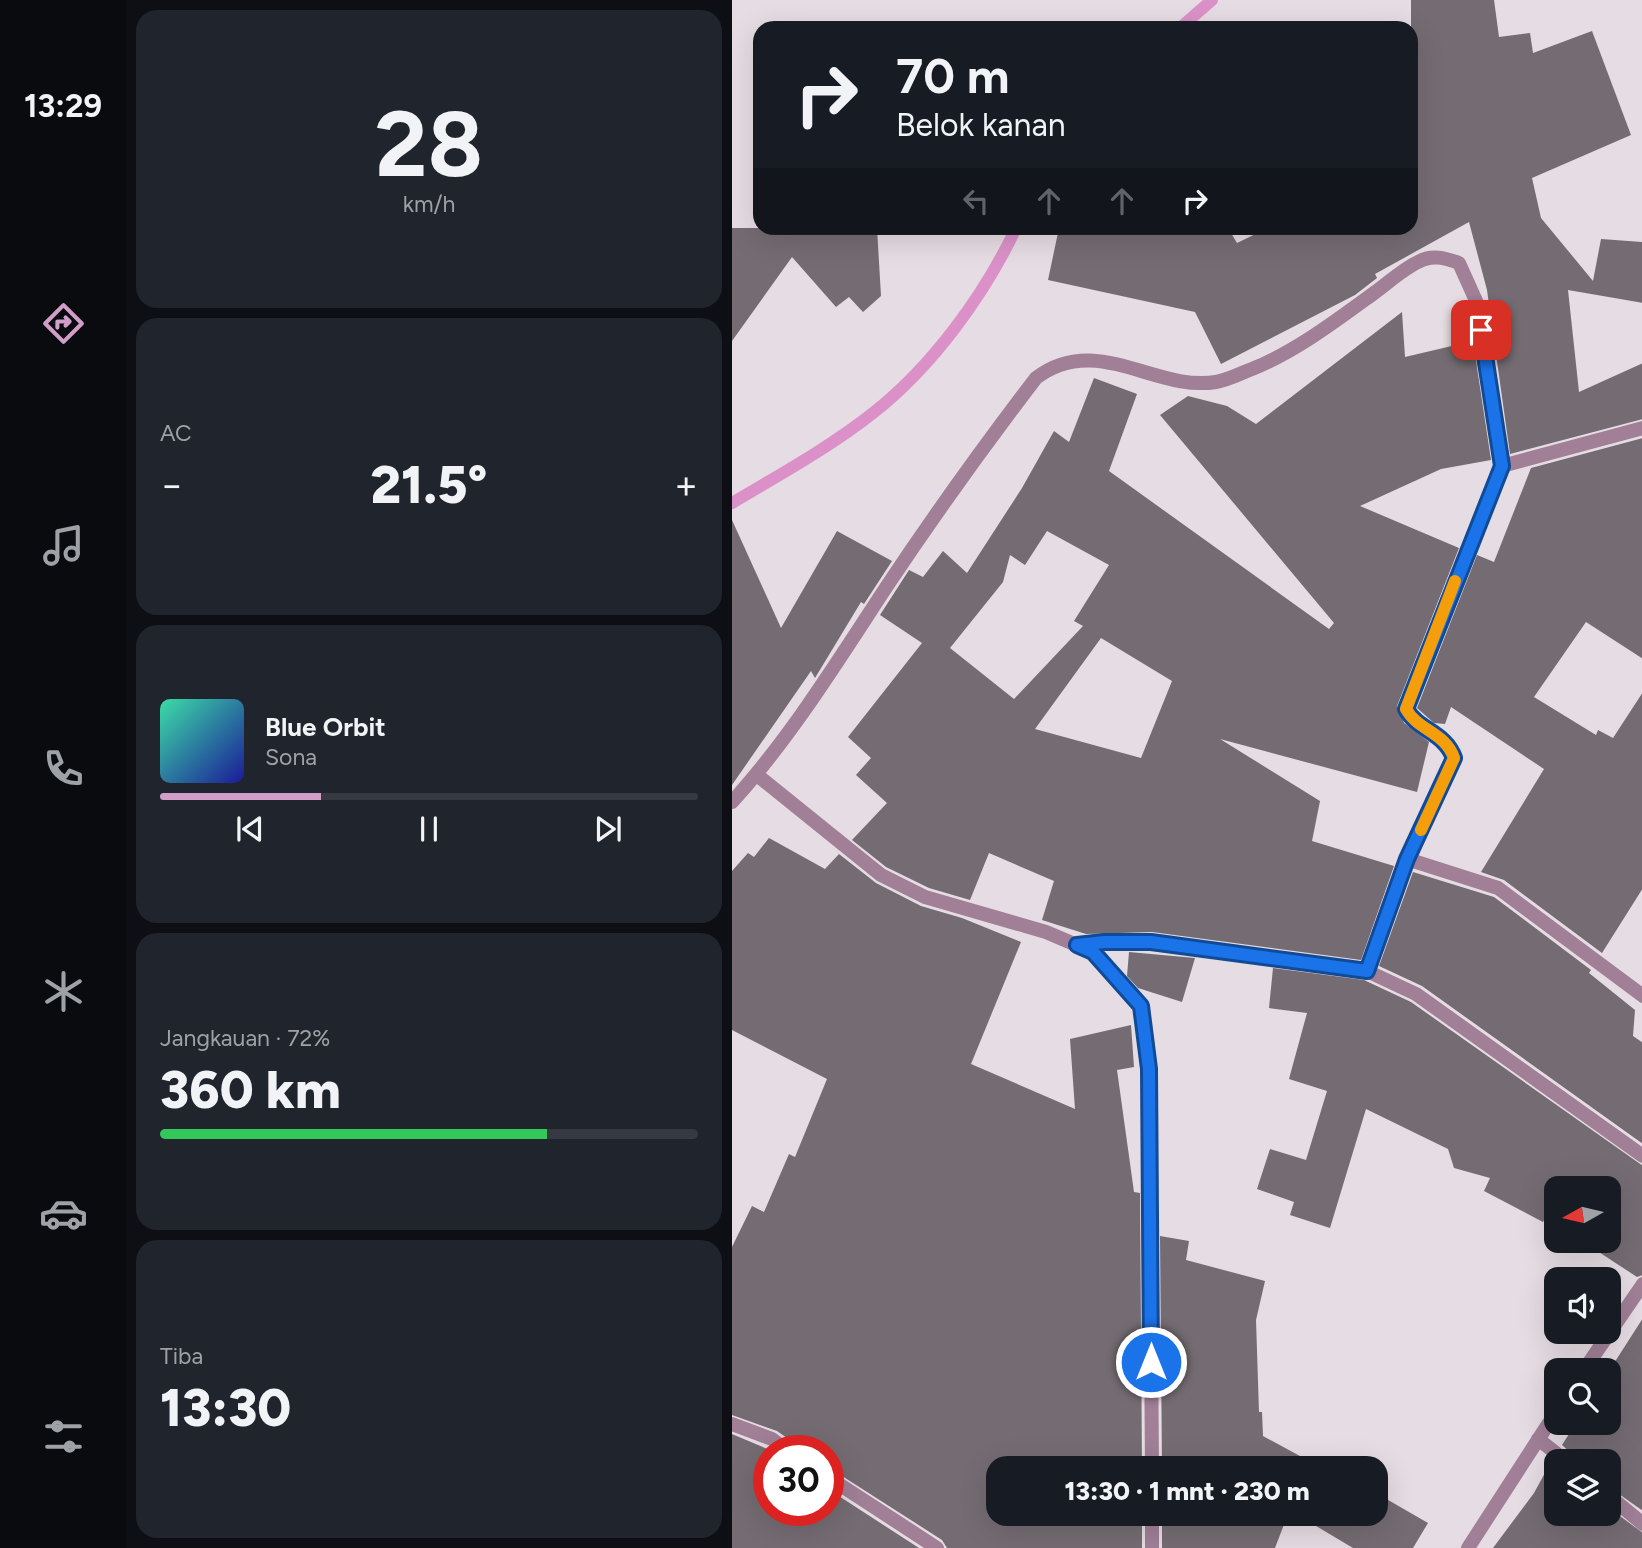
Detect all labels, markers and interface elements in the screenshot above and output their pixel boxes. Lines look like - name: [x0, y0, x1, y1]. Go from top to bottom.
- text: 70 m: [896, 46, 1009, 105]
- icon: right: [781, 49, 872, 140]
- text: 13:29: [24, 87, 102, 125]
- text: 28: [375, 90, 483, 199]
- text: Belok kanan: [896, 106, 1066, 144]
- icon: left: [957, 182, 995, 220]
- icon: ahead: [1030, 182, 1068, 220]
- icon: ahead: [1103, 182, 1141, 220]
- icon: right: [1176, 182, 1214, 220]
- text: km/h: [403, 190, 455, 218]
- icon: directions: [39, 299, 88, 348]
- pin: [1451, 300, 1511, 360]
- icon: arrive: [1462, 311, 1500, 349]
- text: AC: [160, 419, 192, 447]
- text: 21.5°: [371, 454, 487, 516]
- text: −: [160, 462, 184, 508]
- text: +: [674, 462, 698, 508]
- icon: music: [39, 521, 88, 570]
- text: Blue Orbit: [265, 711, 386, 743]
- text: Sona: [265, 743, 317, 771]
- icon: phone: [39, 744, 88, 793]
- icon: previous: [231, 810, 269, 848]
- icon: pause: [410, 810, 448, 848]
- icon: next: [589, 810, 627, 848]
- icon: climate: [39, 967, 88, 1016]
- text: Jangkauan · 72%: [160, 1024, 330, 1052]
- text: 360 km: [160, 1059, 341, 1121]
- north arrow: [1544, 1176, 1621, 1253]
- map controls: [1544, 1176, 1621, 1526]
- icon: car: [39, 1189, 88, 1238]
- button: sound: [1544, 1267, 1621, 1344]
- position arrow: [1114, 1325, 1188, 1399]
- text: Tiba: [160, 1342, 203, 1370]
- button: search: [1544, 1358, 1621, 1435]
- text: 13:30: [160, 1377, 291, 1439]
- icon: filters: [39, 1412, 88, 1461]
- speed limit sign: 30: [753, 1435, 844, 1526]
- button: layers: [1544, 1449, 1621, 1526]
- text: 13:30 · 1 mnt · 230 m: [1064, 1475, 1310, 1507]

